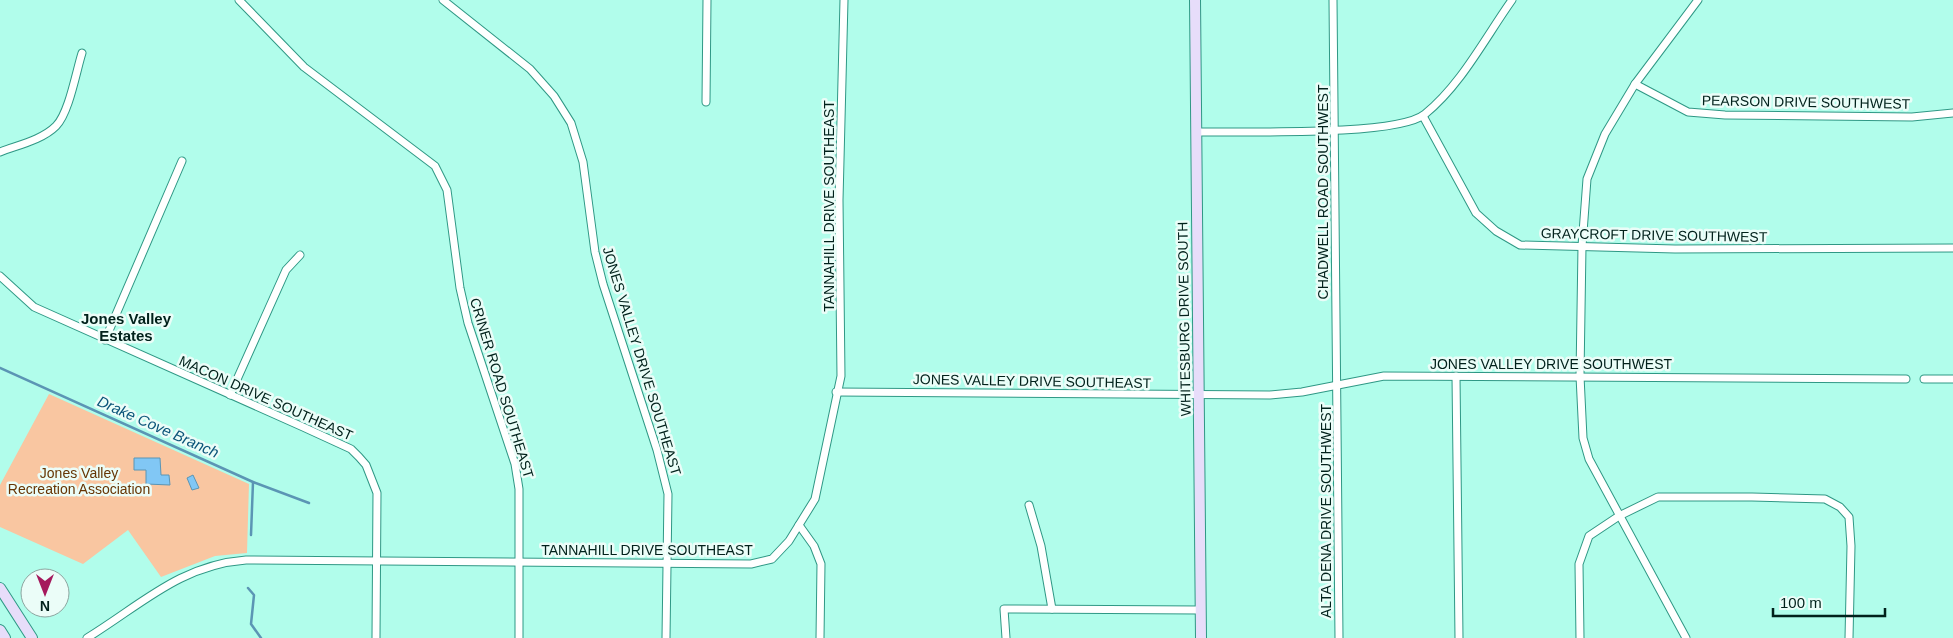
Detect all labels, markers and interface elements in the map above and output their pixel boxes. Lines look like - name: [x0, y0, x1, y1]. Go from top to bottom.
- street label: CHADWELL ROAD SOUTHWEST: [1315, 84, 1331, 299]
- street label: PEARSON DRIVE SOUTHWEST: [1702, 92, 1911, 112]
- street label: TANNAHILL DRIVE SOUTHEAST: [821, 100, 837, 312]
- street label: WHITESBURG DRIVE SOUTH: [1174, 222, 1194, 416]
- street label: GRAYCROFT DRIVE SOUTHWEST: [1541, 225, 1768, 245]
- street label: JONES VALLEY DRIVE SOUTHEAST: [600, 245, 685, 478]
- street label: CRINER ROAD SOUTHEAST: [467, 296, 537, 480]
- district label: Jones Valley Estates: [81, 310, 172, 344]
- street label: MACON DRIVE SOUTHEAST: [177, 352, 356, 444]
- street label: JONES VALLEY DRIVE SOUTHWEST: [1430, 356, 1673, 372]
- street label: JONES VALLEY DRIVE SOUTHEAST: [913, 371, 1152, 391]
- water label: Drake Cove Branch: [95, 392, 221, 461]
- street label: ALTA DENA DRIVE SOUTHWEST: [1318, 403, 1334, 618]
- park label: Jones Valley Recreation Association: [8, 465, 150, 497]
- street label: TANNAHILL DRIVE SOUTHEAST: [541, 542, 753, 558]
- north arrow: [20, 568, 70, 618]
- scale bar: [1773, 586, 1886, 618]
- text: 100 m: [1780, 594, 1822, 611]
- text: N: [40, 598, 50, 614]

